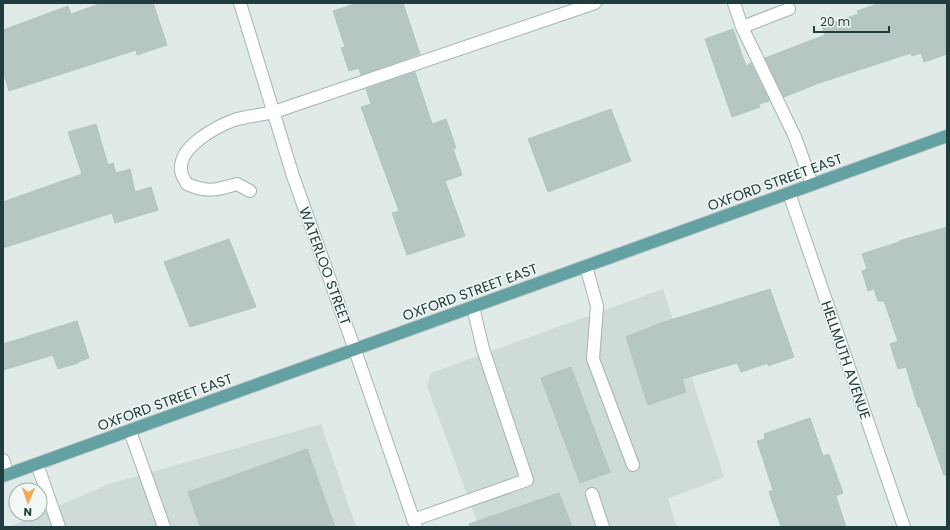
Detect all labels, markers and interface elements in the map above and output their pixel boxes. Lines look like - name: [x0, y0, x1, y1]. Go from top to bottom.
- scale bar: [814, 8, 889, 34]
- text: 20 m: [820, 13, 850, 30]
- street label: OXFORD STREET EAST: [705, 148, 846, 216]
- street label: WATERLOO STREET: [294, 204, 356, 328]
- street label: OXFORD STREET EAST: [400, 258, 541, 326]
- street label: HELLMUTH AVENUE: [816, 298, 876, 422]
- street label: OXFORD STREET EAST: [95, 368, 236, 436]
- north arrow: [8, 482, 48, 522]
- text: N: [23, 504, 32, 520]

